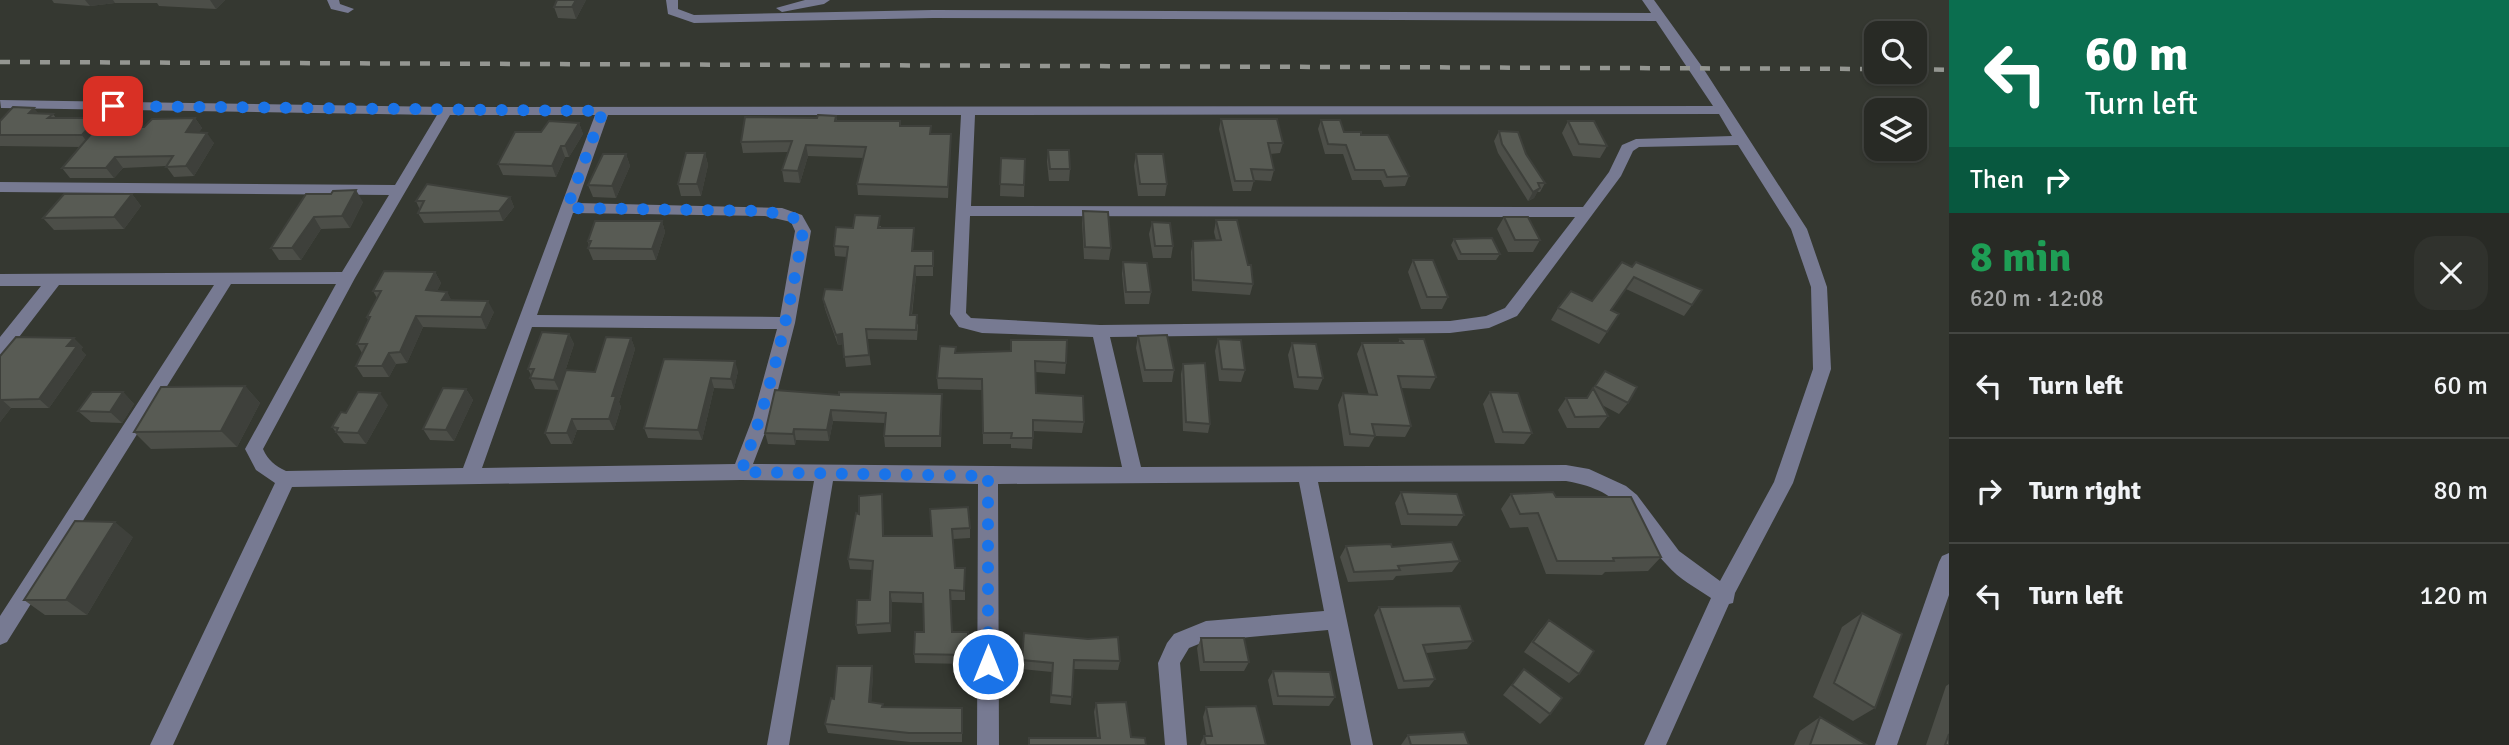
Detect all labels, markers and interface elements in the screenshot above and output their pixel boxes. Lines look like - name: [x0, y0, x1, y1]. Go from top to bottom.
- map controls: [1864, 21, 1927, 161]
- button: search: [1864, 21, 1927, 84]
- text: 60 m: [2085, 24, 2188, 84]
- icon: left: [1970, 28, 2061, 119]
- pin: [83, 76, 143, 136]
- text: Turn left: [2085, 84, 2198, 123]
- icon: arrive: [94, 87, 132, 125]
- button: layers: [1864, 98, 1927, 161]
- icon: right: [2038, 161, 2076, 199]
- text: Then: [1970, 164, 2024, 196]
- text: 8 min: [1970, 232, 2071, 283]
- button: close: [2414, 236, 2488, 310]
- text: 620 m · 12:08: [1970, 284, 2104, 313]
- icon: left: [1970, 367, 2008, 405]
- text: Turn left: [2029, 370, 2123, 402]
- text: 60 m: [2433, 370, 2488, 402]
- icon: right: [1970, 472, 2008, 510]
- text: Turn right: [2029, 475, 2141, 507]
- text: 80 m: [2433, 475, 2488, 507]
- icon: left: [1970, 577, 2008, 615]
- text: Turn left: [2029, 580, 2123, 612]
- text: 120 m: [2419, 580, 2488, 612]
- position arrow: [951, 627, 1025, 701]

